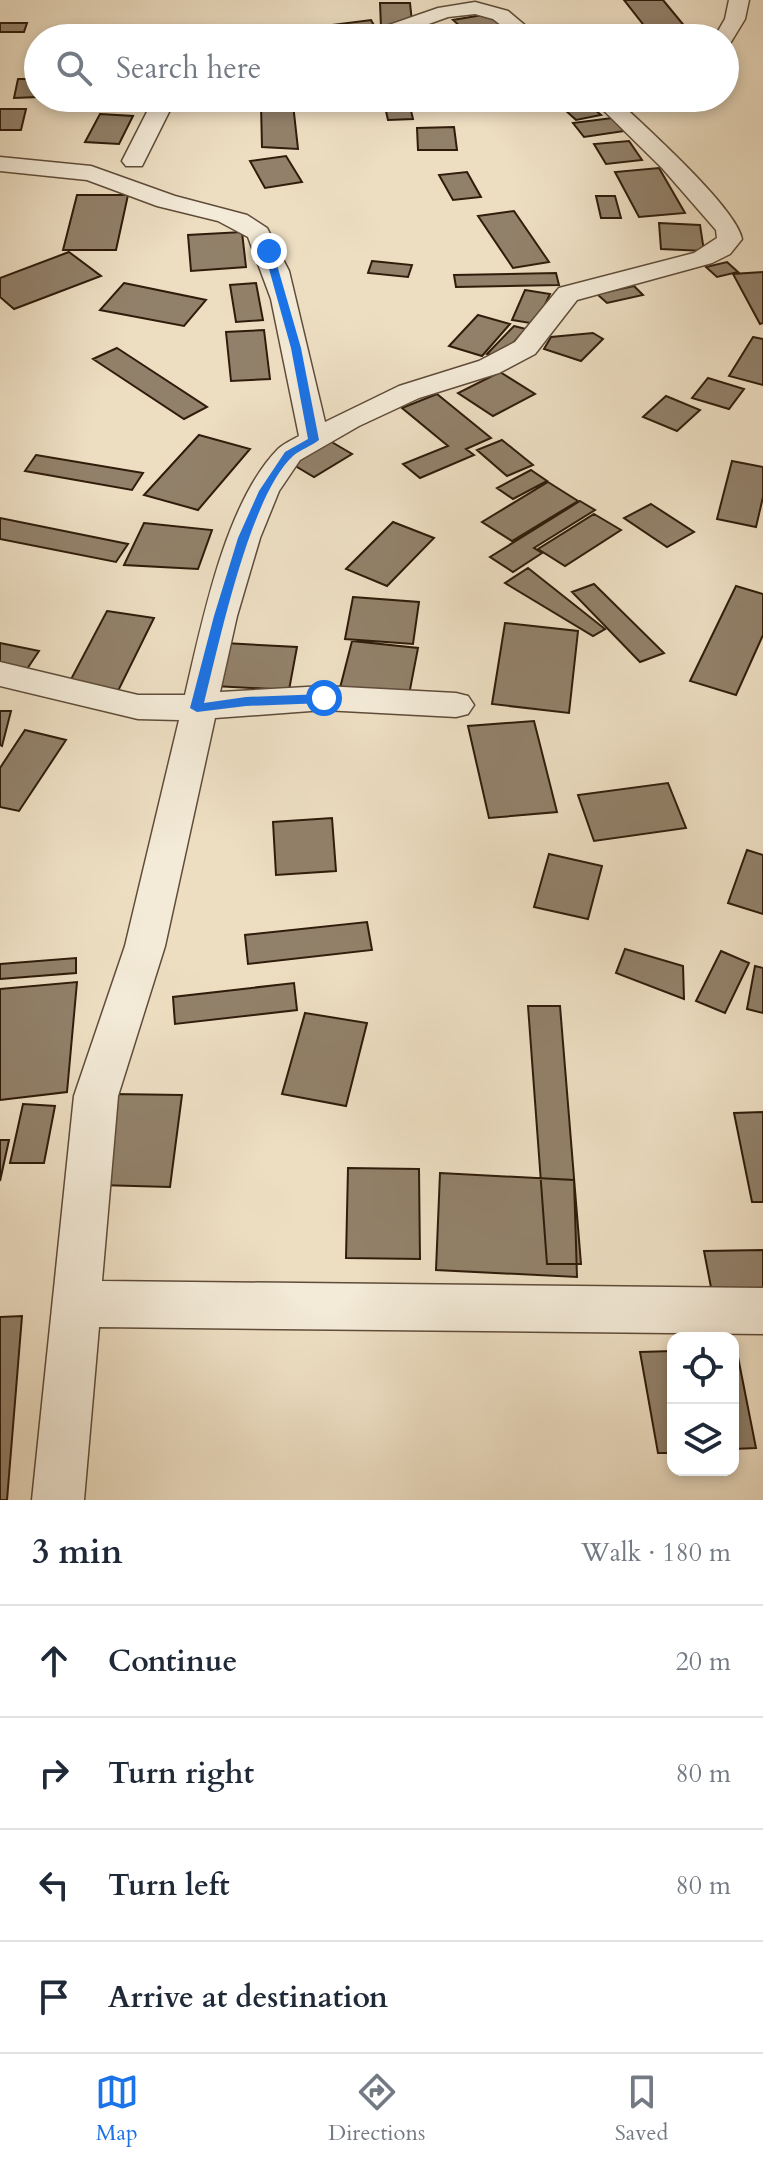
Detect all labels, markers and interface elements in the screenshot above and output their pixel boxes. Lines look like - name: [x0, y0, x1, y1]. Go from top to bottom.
- search box: [24, 24, 739, 112]
- icon: search: [52, 46, 96, 90]
- text: Search here: [116, 48, 261, 89]
- route end: [251, 233, 287, 269]
- route start: [306, 680, 342, 716]
- map controls: [667, 1332, 739, 1476]
- button: locate: [667, 1332, 739, 1404]
- button: layers: [667, 1404, 739, 1476]
- text: 3 min: [32, 1529, 123, 1575]
- text: Walk · 180 m: [581, 1535, 731, 1570]
- icon: ahead: [32, 1639, 76, 1683]
- text: Continue: [108, 1641, 237, 1682]
- text: 20 m: [675, 1644, 731, 1679]
- icon: right: [32, 1751, 76, 1795]
- text: Turn right: [108, 1753, 254, 1794]
- text: 80 m: [675, 1756, 731, 1791]
- icon: left: [32, 1863, 76, 1907]
- text: Turn left: [108, 1865, 230, 1906]
- text: 80 m: [675, 1868, 731, 1903]
- icon: arrive: [32, 1975, 76, 2019]
- text: Arrive at destination: [108, 1977, 388, 2018]
- tab: Map: [95, 2070, 139, 2148]
- tab: Directions: [328, 2070, 425, 2148]
- tab: Saved: [615, 2070, 668, 2148]

